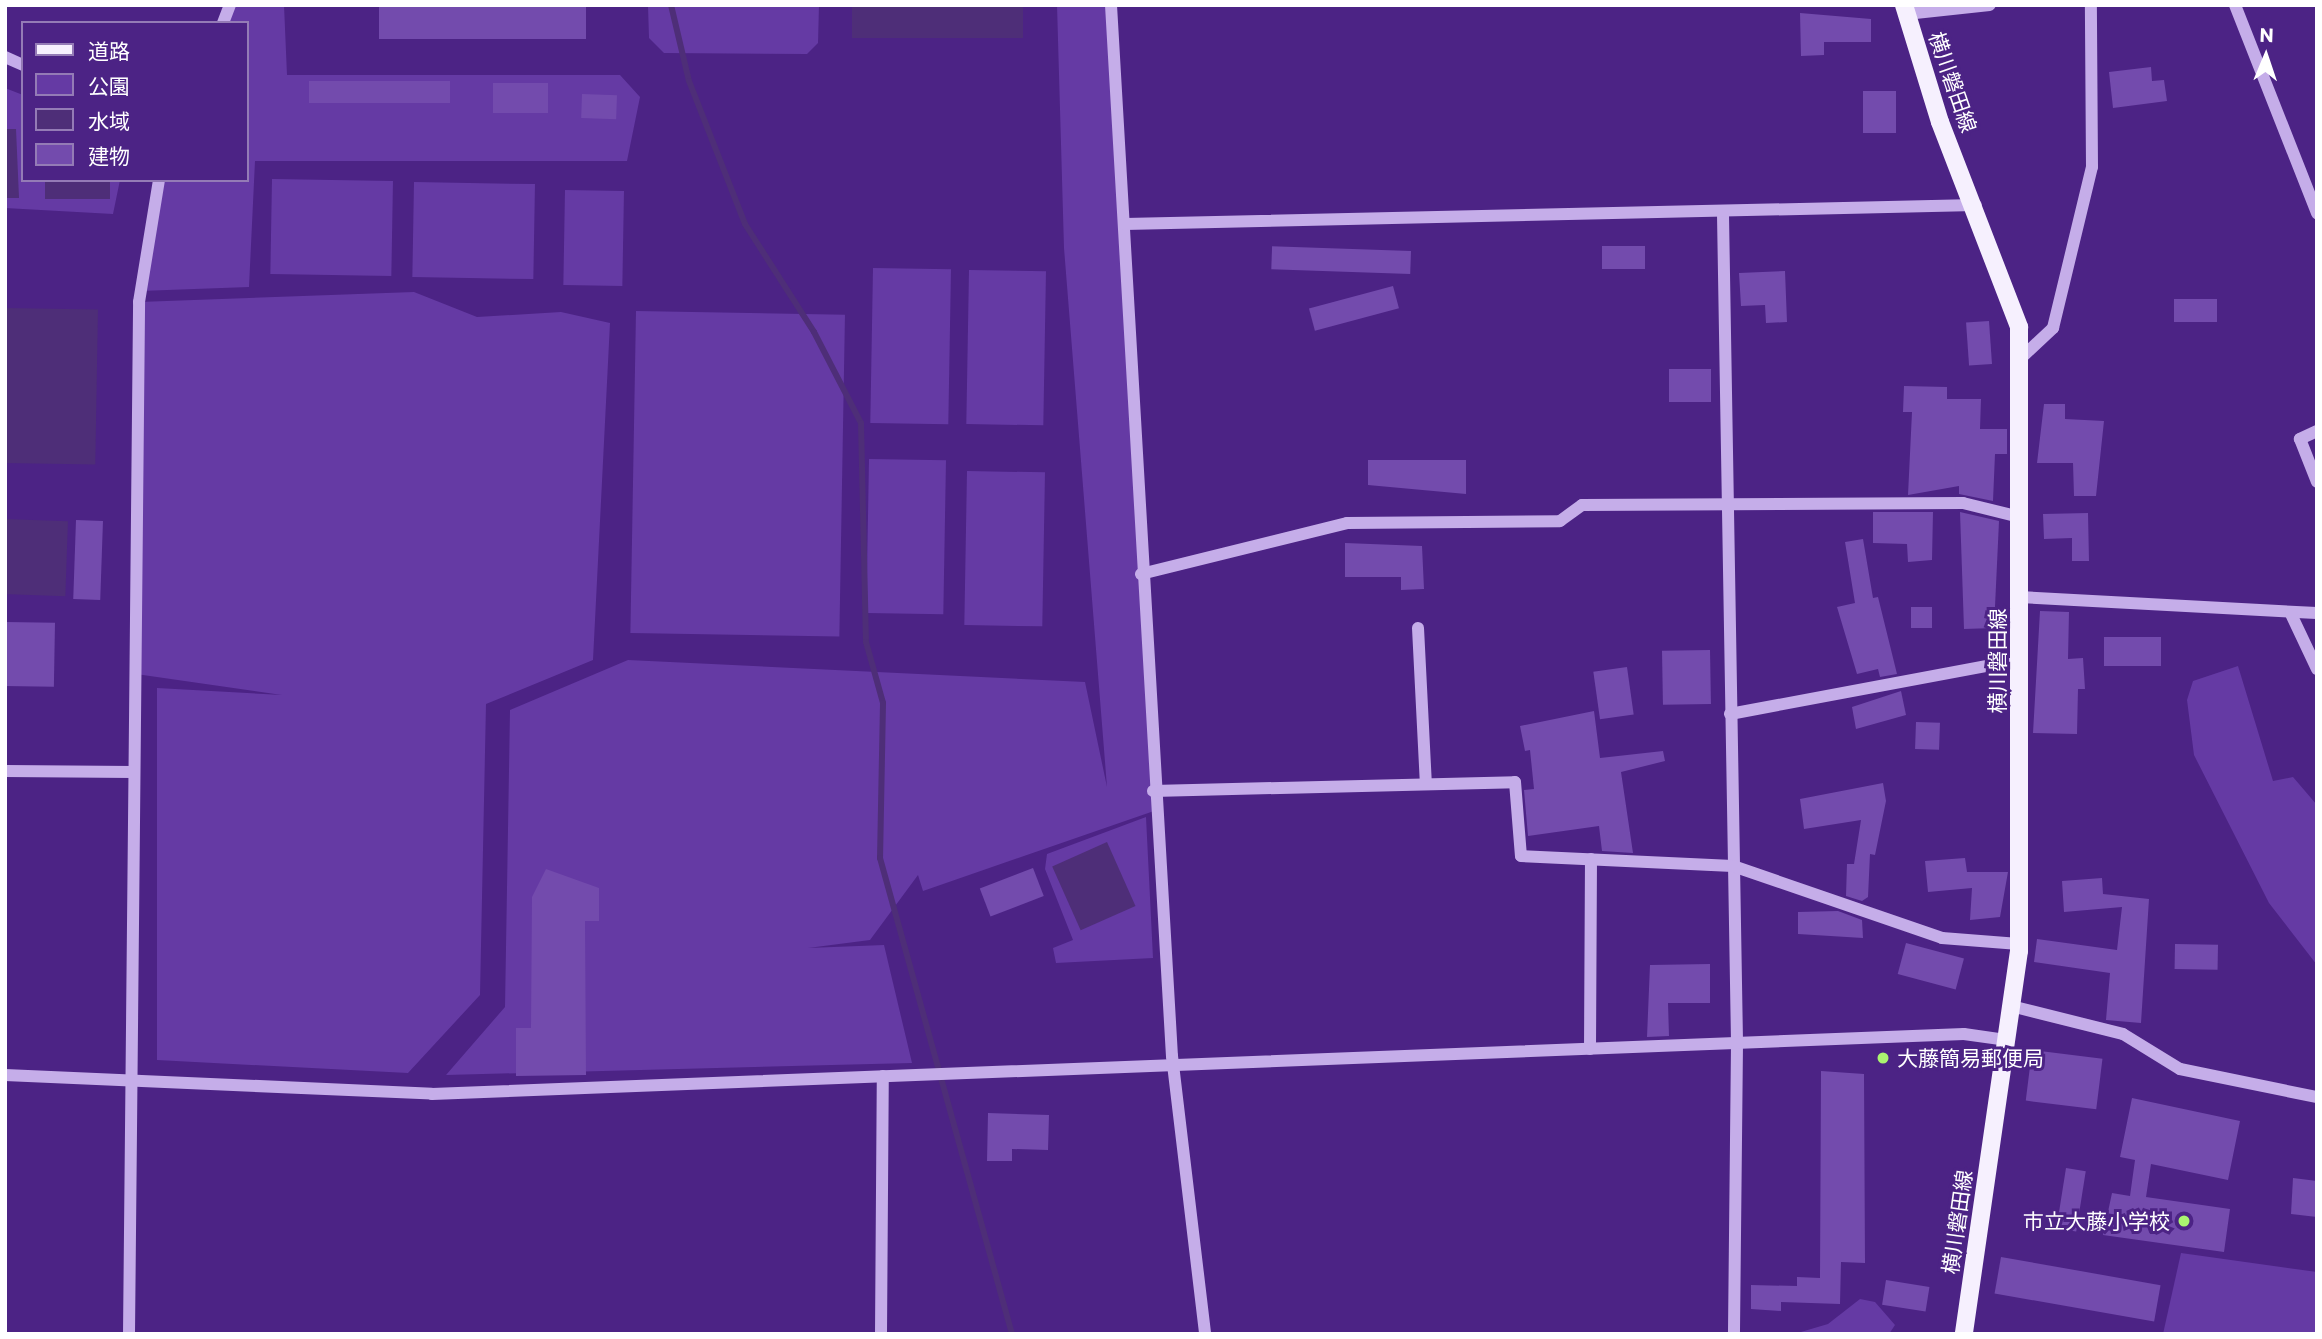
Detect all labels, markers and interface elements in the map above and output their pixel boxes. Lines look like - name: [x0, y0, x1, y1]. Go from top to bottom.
- legend: [21, 21, 248, 182]
- north arrow: [2231, 21, 2301, 91]
- text: N: [2259, 23, 2274, 46]
- street label: 横川磐田線: [1924, 28, 1982, 136]
- text: 道路: [88, 38, 130, 63]
- text: 公園: [88, 73, 130, 98]
- text: 水域: [88, 108, 130, 133]
- text: 建物: [88, 143, 130, 168]
- street label: 横川磐田線: [1984, 609, 2010, 713]
- place label: 大藤簡易郵便局: [1897, 1045, 2044, 1071]
- marker: 大藤簡易郵便局: [1875, 1050, 1891, 1066]
- street label: 横川磐田線: [1937, 1168, 1977, 1276]
- place label: 市立大藤小学校: [2023, 1208, 2170, 1234]
- marker: 市立大藤小学校: [2176, 1213, 2192, 1229]

